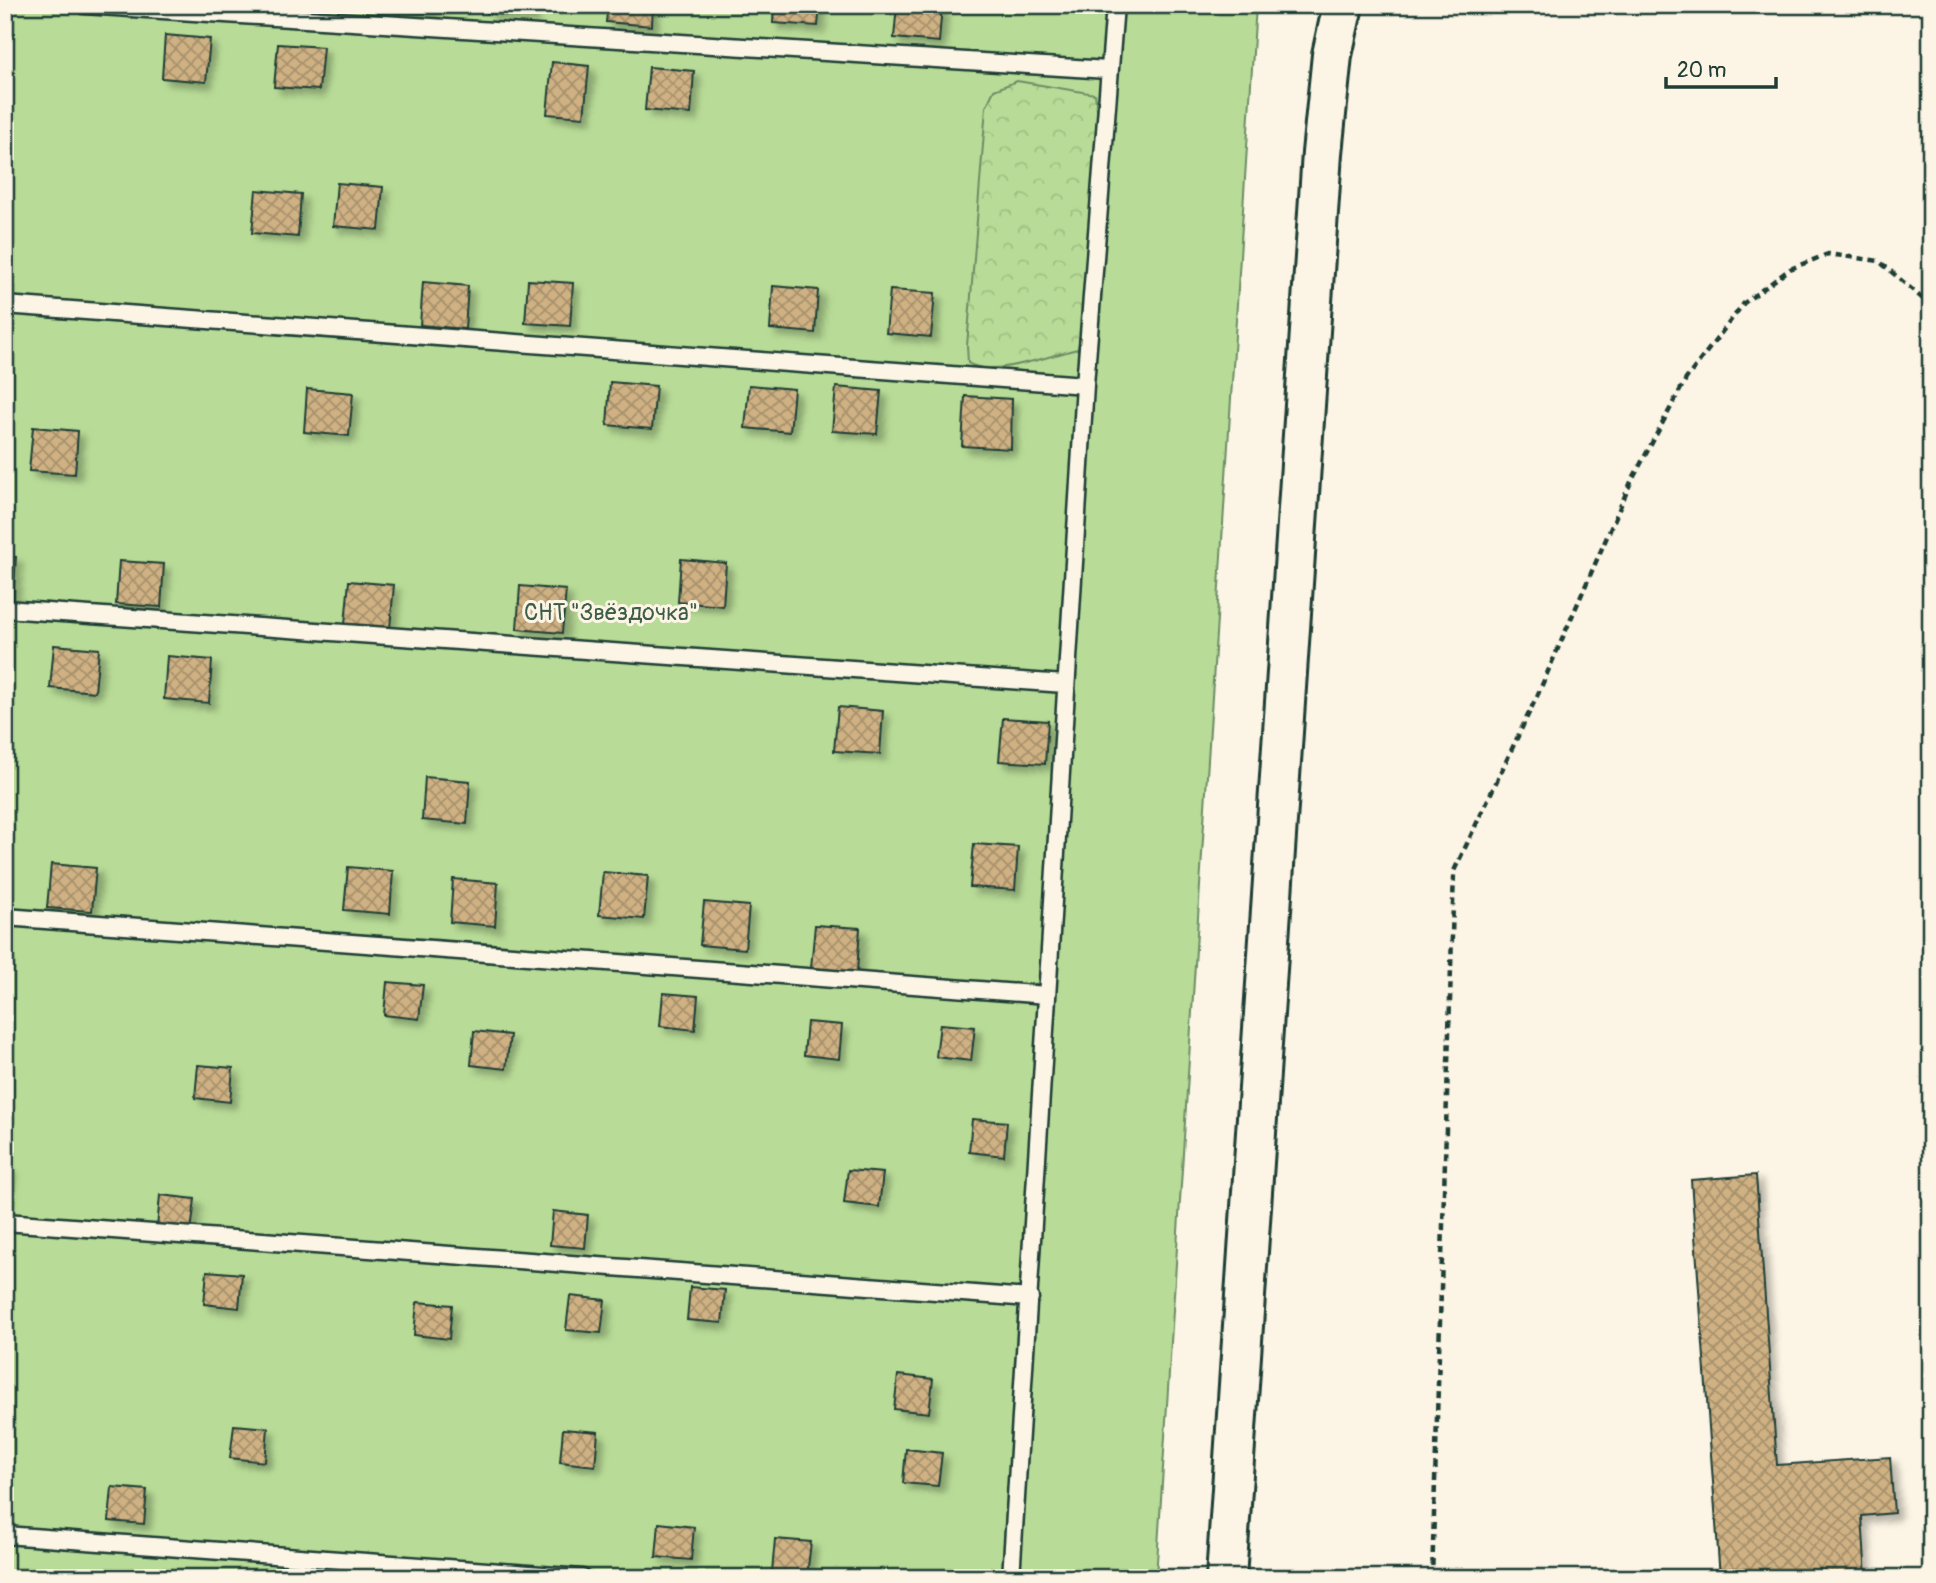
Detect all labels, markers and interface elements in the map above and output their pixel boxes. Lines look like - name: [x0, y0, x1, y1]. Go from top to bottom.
- scale bar: [1666, 46, 1777, 90]
- text: 20 m: [1677, 57, 1726, 84]
- park label: СНТ "Звёздочка": [524, 598, 698, 627]

